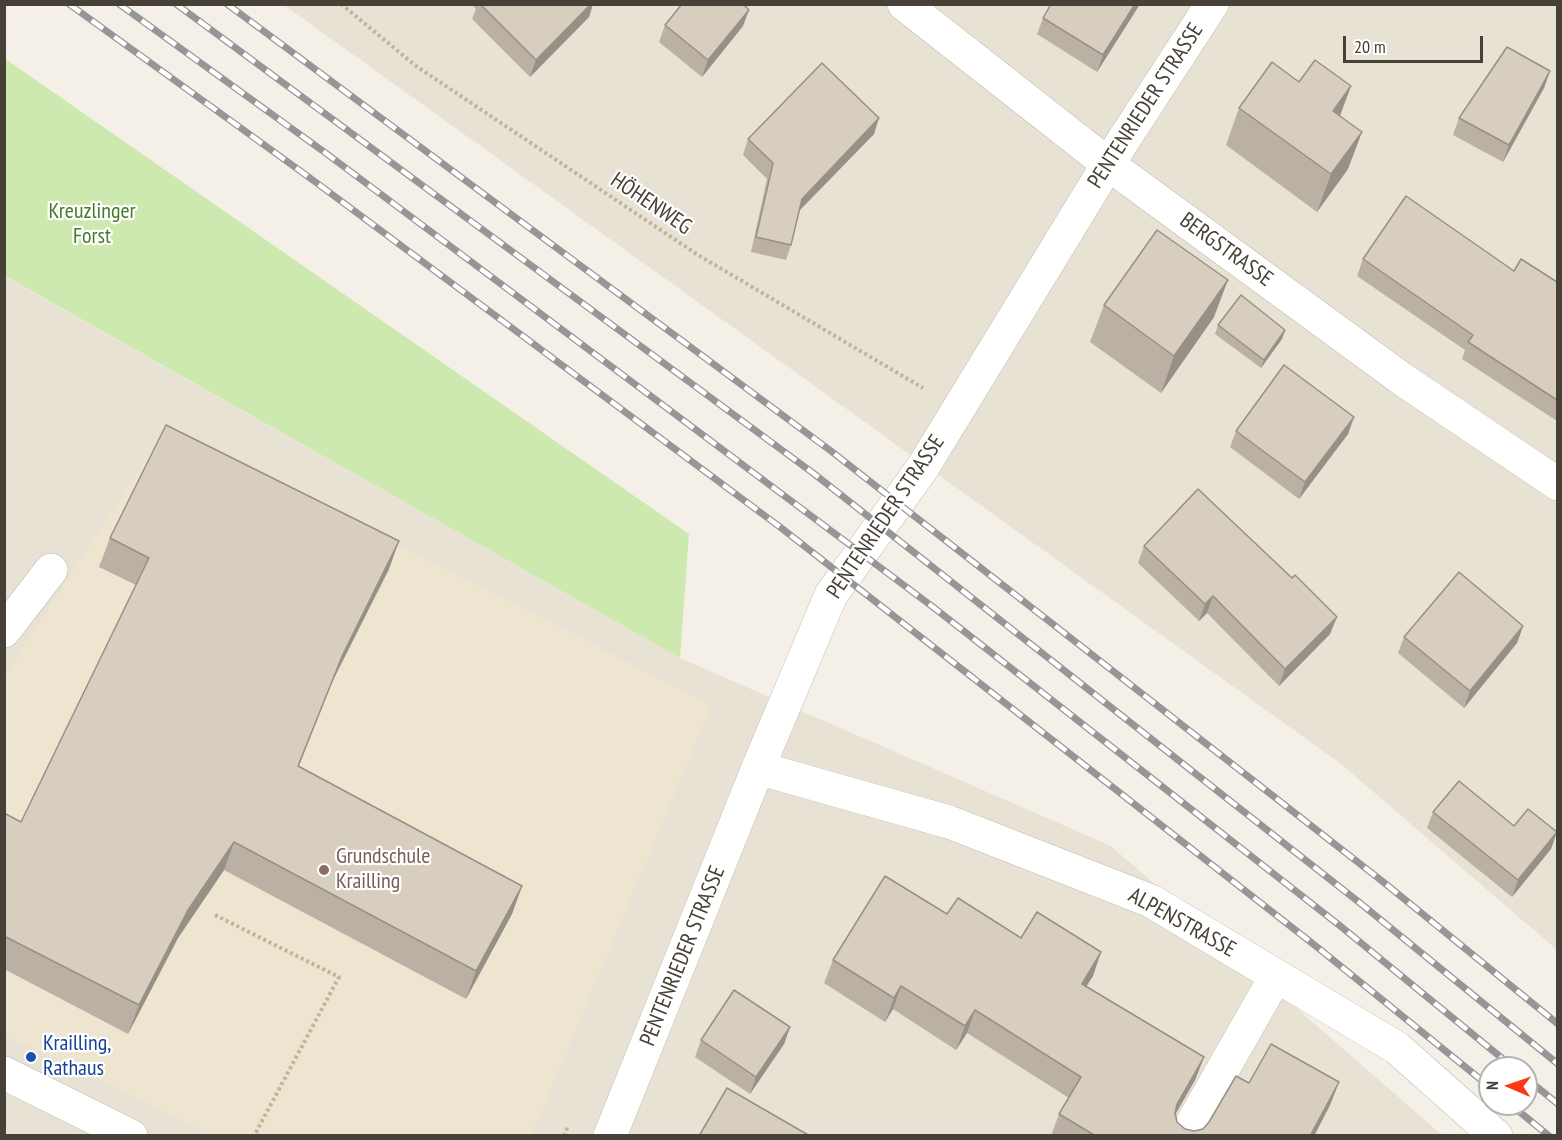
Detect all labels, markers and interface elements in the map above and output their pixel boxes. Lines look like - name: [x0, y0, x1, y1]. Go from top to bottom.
- street label: PENTENRIEDER STRASSE: [1083, 18, 1209, 194]
- scale bar: [1346, 24, 1486, 62]
- text: 20 m: [1354, 35, 1386, 58]
- street label: HÖHENWEG: [605, 167, 697, 241]
- park label: Kreuzlinger Forst: [48, 199, 136, 250]
- street label: BERGSTRASSE: [1174, 207, 1278, 293]
- street label: PENTENRIEDER STRASSE: [821, 430, 951, 604]
- place label: Grundschule Krailling: [336, 844, 430, 896]
- street label: PENTENRIEDER STRASSE: [635, 862, 731, 1050]
- marker: Grundschule Krailling: [317, 863, 331, 877]
- street label: ALPENSTRASSE: [1124, 883, 1240, 963]
- place label: Krailling, Rathaus: [43, 1031, 111, 1082]
- marker: Krailling, Rathaus: [24, 1050, 38, 1064]
- north arrow: [1478, 1056, 1538, 1116]
- text: N: [1482, 1081, 1502, 1090]

